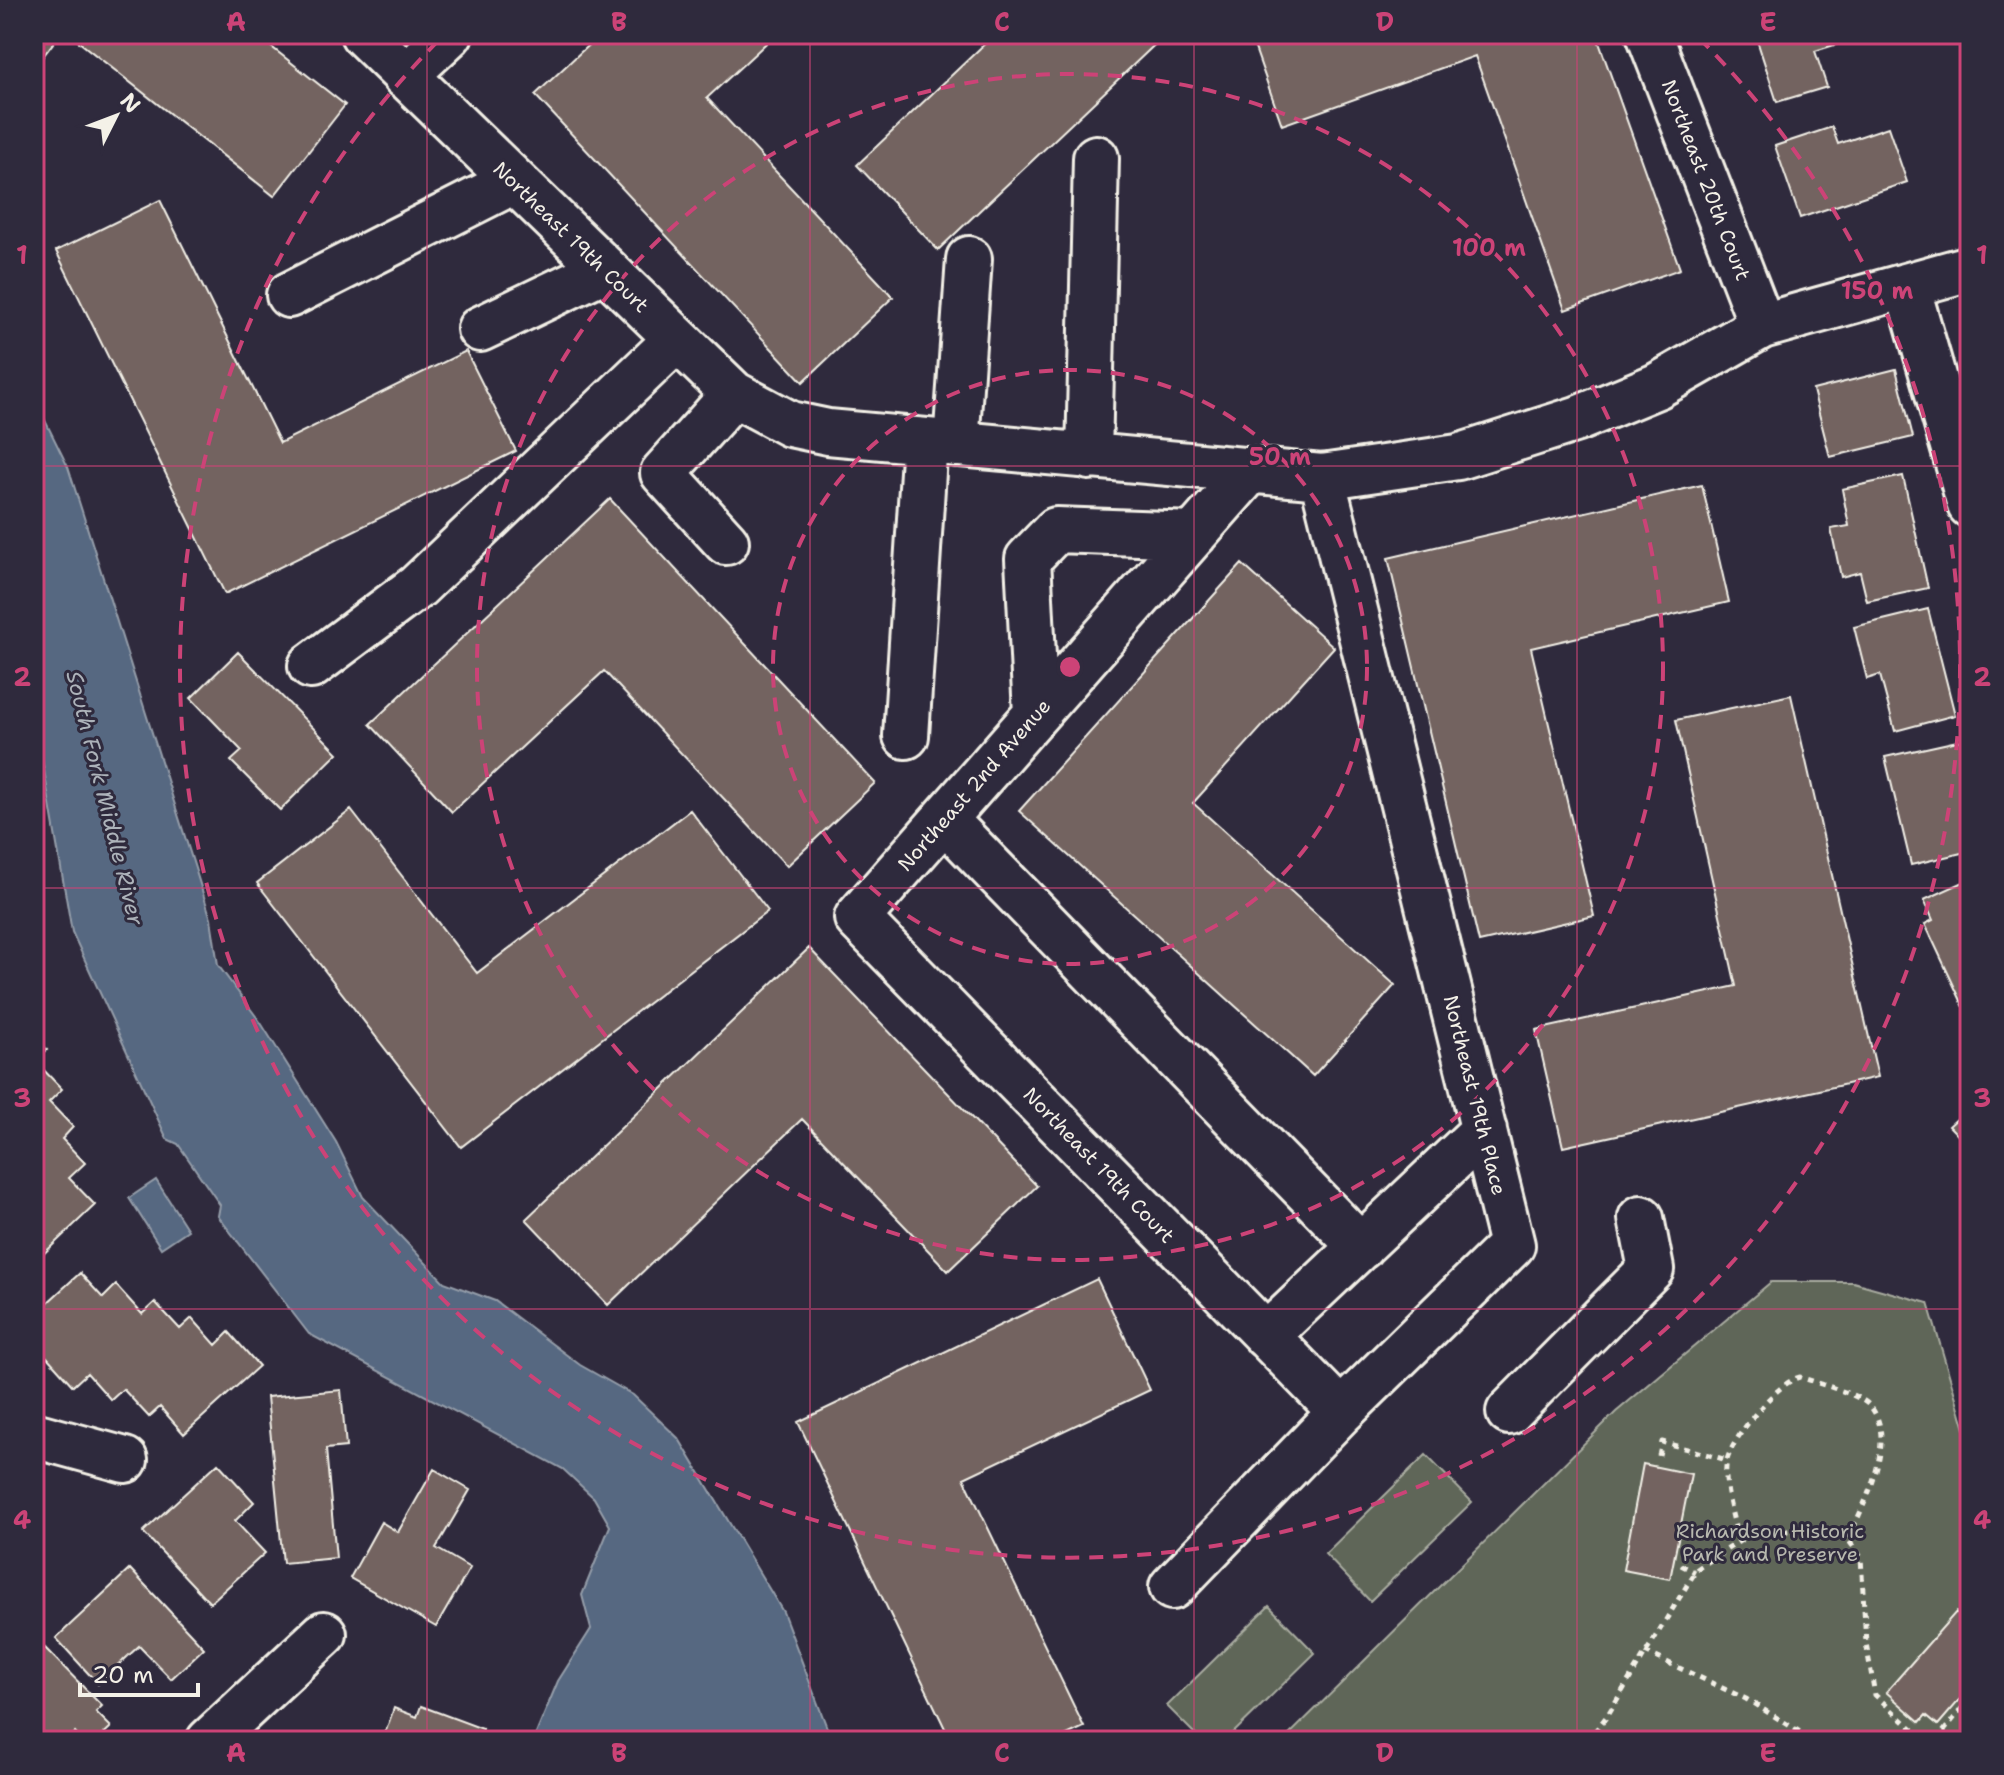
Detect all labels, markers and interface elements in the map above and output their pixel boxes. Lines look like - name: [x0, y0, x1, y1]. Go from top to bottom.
- text: A: [226, 4, 246, 39]
- text: B: [611, 4, 627, 39]
- text: C: [994, 4, 1010, 39]
- text: D: [1376, 4, 1394, 39]
- text: E: [1759, 4, 1777, 39]
- north arrow: [76, 76, 156, 156]
- street label: Northeast 20th Court: [1656, 76, 1756, 284]
- text: N: [114, 87, 147, 119]
- street label: Northeast 19th Court: [488, 156, 654, 318]
- text: 100 m: [1452, 232, 1526, 264]
- text: 1: [16, 237, 28, 272]
- text: 1: [1976, 237, 1988, 272]
- text: 150 m: [1841, 275, 1913, 307]
- text: 50 m: [1249, 441, 1311, 473]
- centre of rings: [1056, 653, 1084, 681]
- text: 2: [13, 659, 31, 694]
- text: 2: [1973, 659, 1991, 694]
- water label: South Fork Middle River: [59, 668, 151, 929]
- street label: Northeast 2nd Avenue: [892, 693, 1056, 877]
- street label: Northeast 19th Place: [1438, 992, 1512, 1198]
- text: 3: [13, 1080, 31, 1115]
- text: 3: [1973, 1080, 1991, 1115]
- street label: Northeast 19th Court: [1018, 1082, 1180, 1248]
- text: 4: [13, 1502, 31, 1537]
- text: 4: [1973, 1502, 1991, 1537]
- park label: Richardson Historic Park and Preserve: [1676, 1518, 1864, 1567]
- scale bar: [80, 1647, 198, 1697]
- text: 20 m: [92, 1659, 154, 1691]
- text: A: [226, 1735, 246, 1770]
- text: B: [611, 1735, 627, 1770]
- text: C: [994, 1735, 1010, 1770]
- text: D: [1376, 1735, 1394, 1770]
- text: E: [1759, 1735, 1777, 1770]

